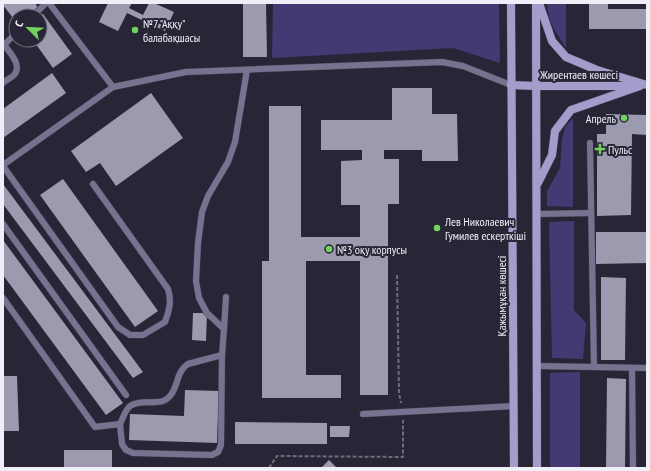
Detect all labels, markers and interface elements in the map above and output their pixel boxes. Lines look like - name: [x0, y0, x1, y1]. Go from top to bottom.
- north arrow: [8, 8, 48, 48]
- place label: №7 "Аққу" балабақшасы: [143, 16, 200, 45]
- text: С: [11, 19, 26, 29]
- marker: №7 "Аққу" балабақшасы: [130, 25, 140, 35]
- street label: Жирентаев көшесі: [539, 67, 618, 82]
- place label: Апрель: [586, 111, 616, 126]
- marker: Апрель: [619, 113, 629, 123]
- place label: Пульс: [608, 142, 633, 157]
- marker: Пульс: [595, 144, 605, 154]
- place label: Лев Николаевич Гумилев ескерткіші: [444, 214, 526, 243]
- marker: Лев Николаевич Гумилев ескерткіші: [432, 223, 442, 233]
- place label: №3 оқу корпусы: [337, 242, 407, 257]
- marker: №3 оқу корпусы: [324, 244, 334, 254]
- street label: Қажымұқан көшесі: [494, 256, 509, 336]

